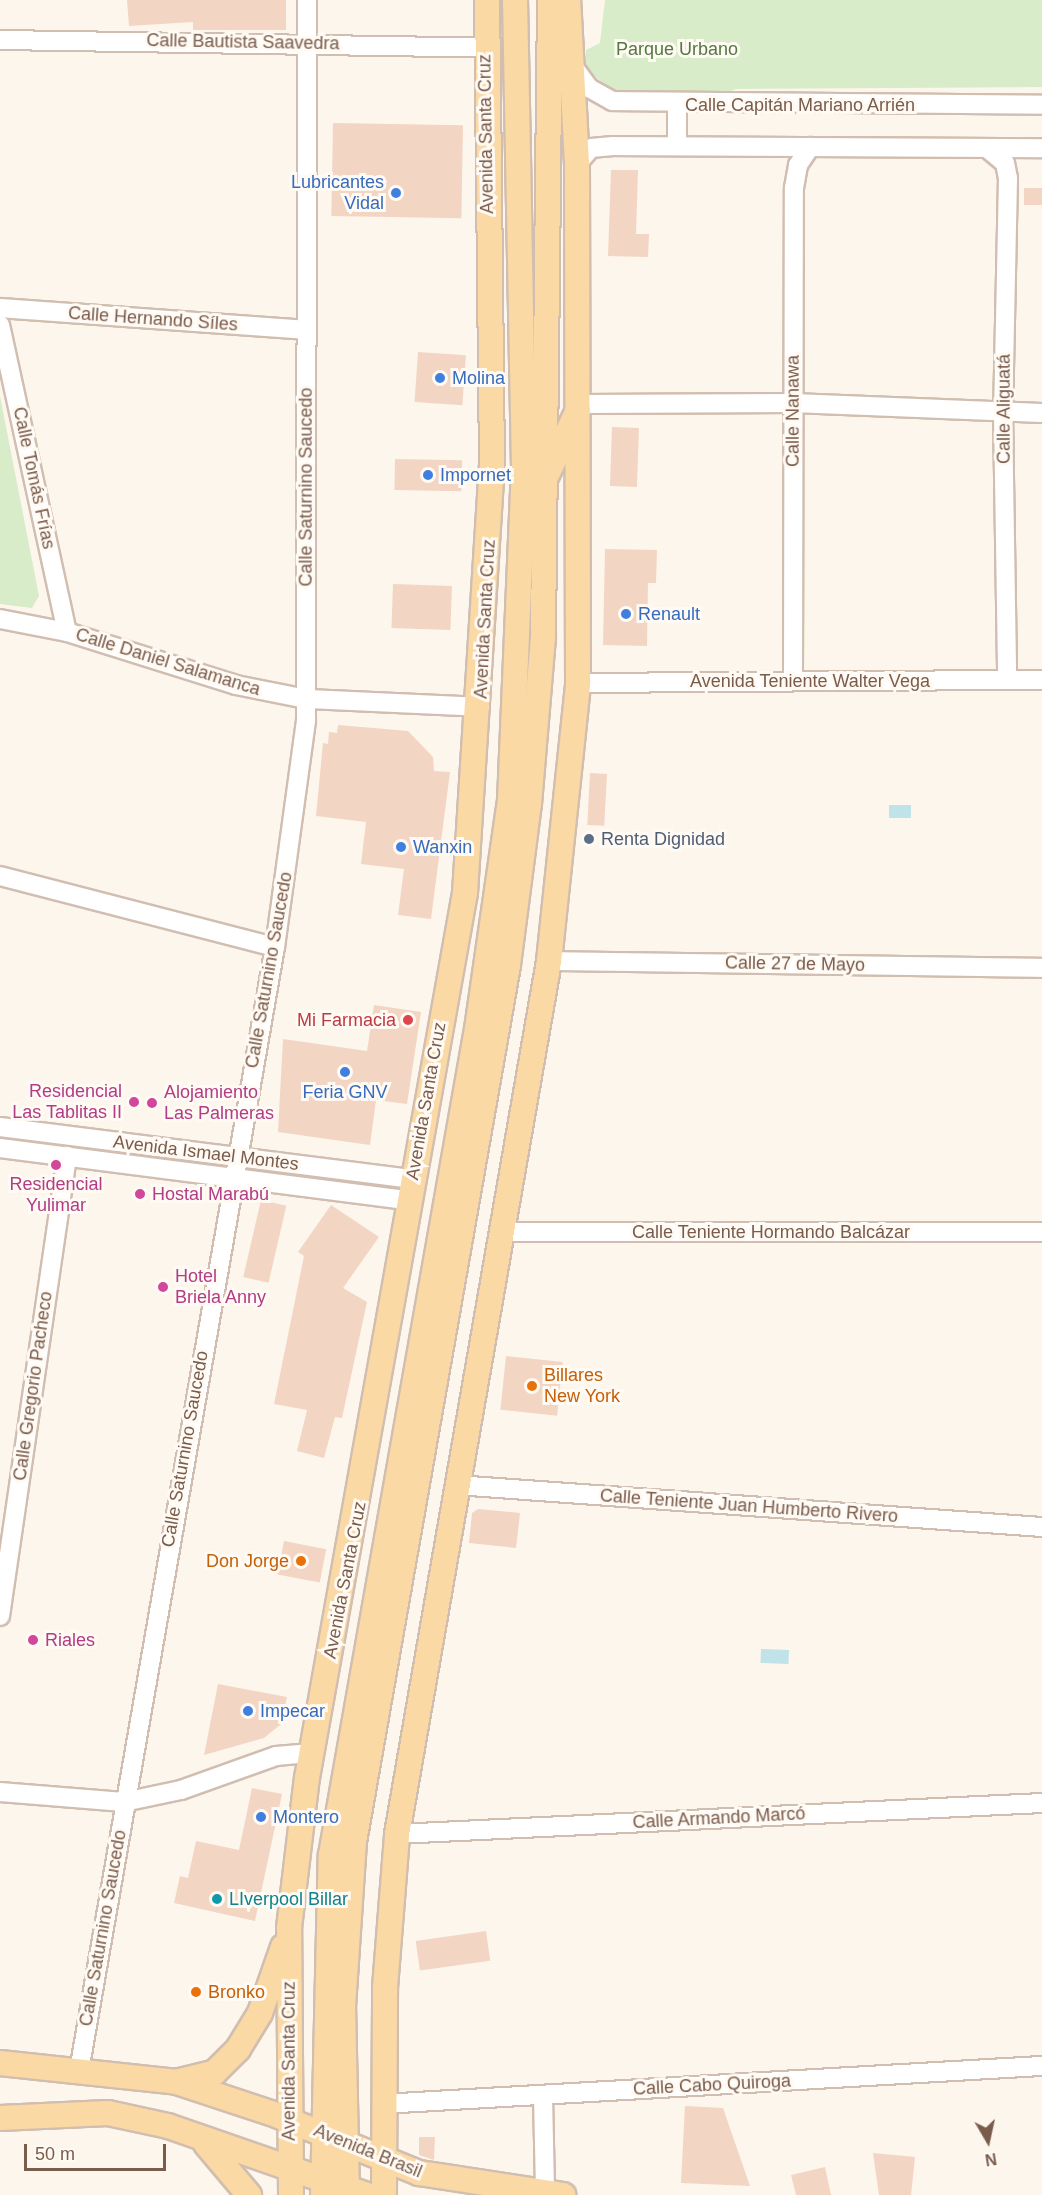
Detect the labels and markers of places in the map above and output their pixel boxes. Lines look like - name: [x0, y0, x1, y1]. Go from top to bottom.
- place label: Lubricantes Vidal: [291, 172, 384, 214]
- marker: Lubricantes Vidal: [389, 186, 403, 200]
- place label: Molina: [452, 367, 505, 389]
- marker: Molina: [433, 371, 447, 385]
- place label: Impornet: [440, 464, 511, 486]
- marker: Impornet: [421, 468, 435, 482]
- place label: Renault: [638, 603, 700, 625]
- marker: Renault: [619, 607, 633, 621]
- place label: Renta Dignidad: [601, 828, 725, 850]
- marker: Renta Dignidad: [582, 832, 596, 846]
- place label: Wanxin: [413, 836, 472, 858]
- marker: Wanxin: [394, 840, 408, 854]
- place label: Mi Farmacia: [297, 1009, 396, 1031]
- marker: Mi Farmacia: [401, 1013, 415, 1027]
- marker: Feria GNV: [338, 1065, 352, 1079]
- place label: Residencial Las Tablitas II: [12, 1081, 122, 1124]
- place label: Feria GNV: [302, 1081, 388, 1103]
- place label: Alojamiento Las Palmeras: [164, 1082, 274, 1124]
- marker: Residencial Las Tablitas II: [127, 1095, 141, 1109]
- marker: Alojamiento Las Palmeras: [145, 1096, 159, 1110]
- marker: Residencial Yulimar: [49, 1158, 63, 1172]
- place label: Residencial Yulimar: [9, 1174, 103, 1216]
- place label: Hostal Marabú: [152, 1183, 269, 1205]
- marker: Hostal Marabú: [133, 1187, 147, 1201]
- place label: Hotel Briela Anny: [175, 1266, 267, 1308]
- marker: Hotel Briela Anny: [156, 1280, 170, 1294]
- place label: Billares New York: [544, 1365, 620, 1408]
- marker: Billares New York: [525, 1379, 539, 1393]
- place label: Don Jorge: [206, 1550, 289, 1572]
- marker: Don Jorge: [294, 1554, 308, 1568]
- place label: Riales: [45, 1629, 95, 1651]
- marker: Riales: [26, 1633, 40, 1647]
- place label: Impecar: [260, 1700, 325, 1722]
- marker: Impecar: [241, 1704, 255, 1718]
- place label: Montero: [273, 1806, 339, 1828]
- marker: Montero: [254, 1810, 268, 1824]
- place label: LIverpool Billar: [229, 1888, 348, 1910]
- marker: LIverpool Billar: [210, 1892, 224, 1906]
- place label: Bronko: [208, 1981, 265, 2003]
- marker: Bronko: [189, 1985, 203, 1999]

